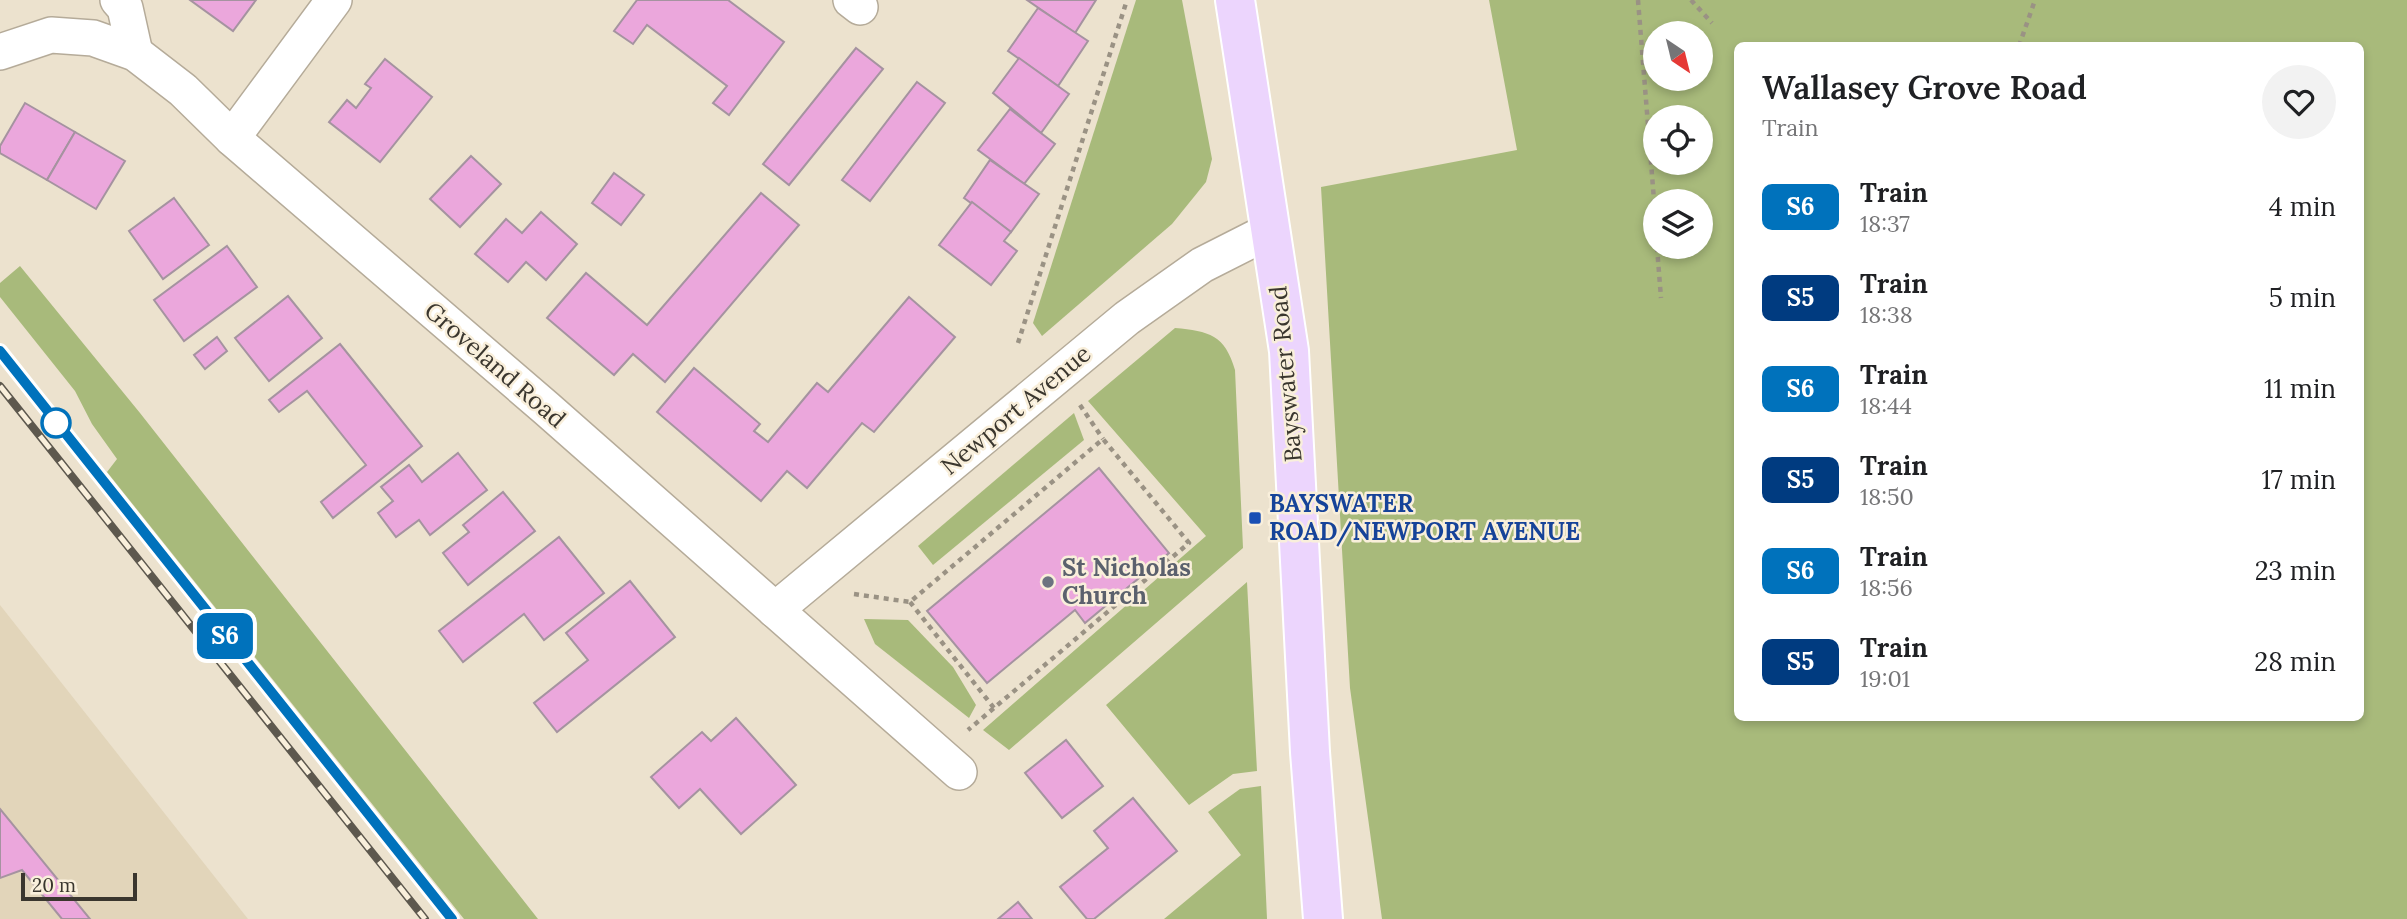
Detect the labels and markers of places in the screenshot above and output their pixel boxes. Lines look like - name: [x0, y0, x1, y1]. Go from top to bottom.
- unlabelled marker: [41, 408, 71, 438]
- place label: BAYSWATER ROAD/NEWPORT AVENUE: [1269, 488, 1580, 547]
- marker: BAYSWATER ROAD/NEWPORT AVENUE: [1247, 510, 1263, 526]
- place label: St Nicholas Church: [1062, 552, 1191, 611]
- marker: St Nicholas Church: [1040, 574, 1056, 590]

